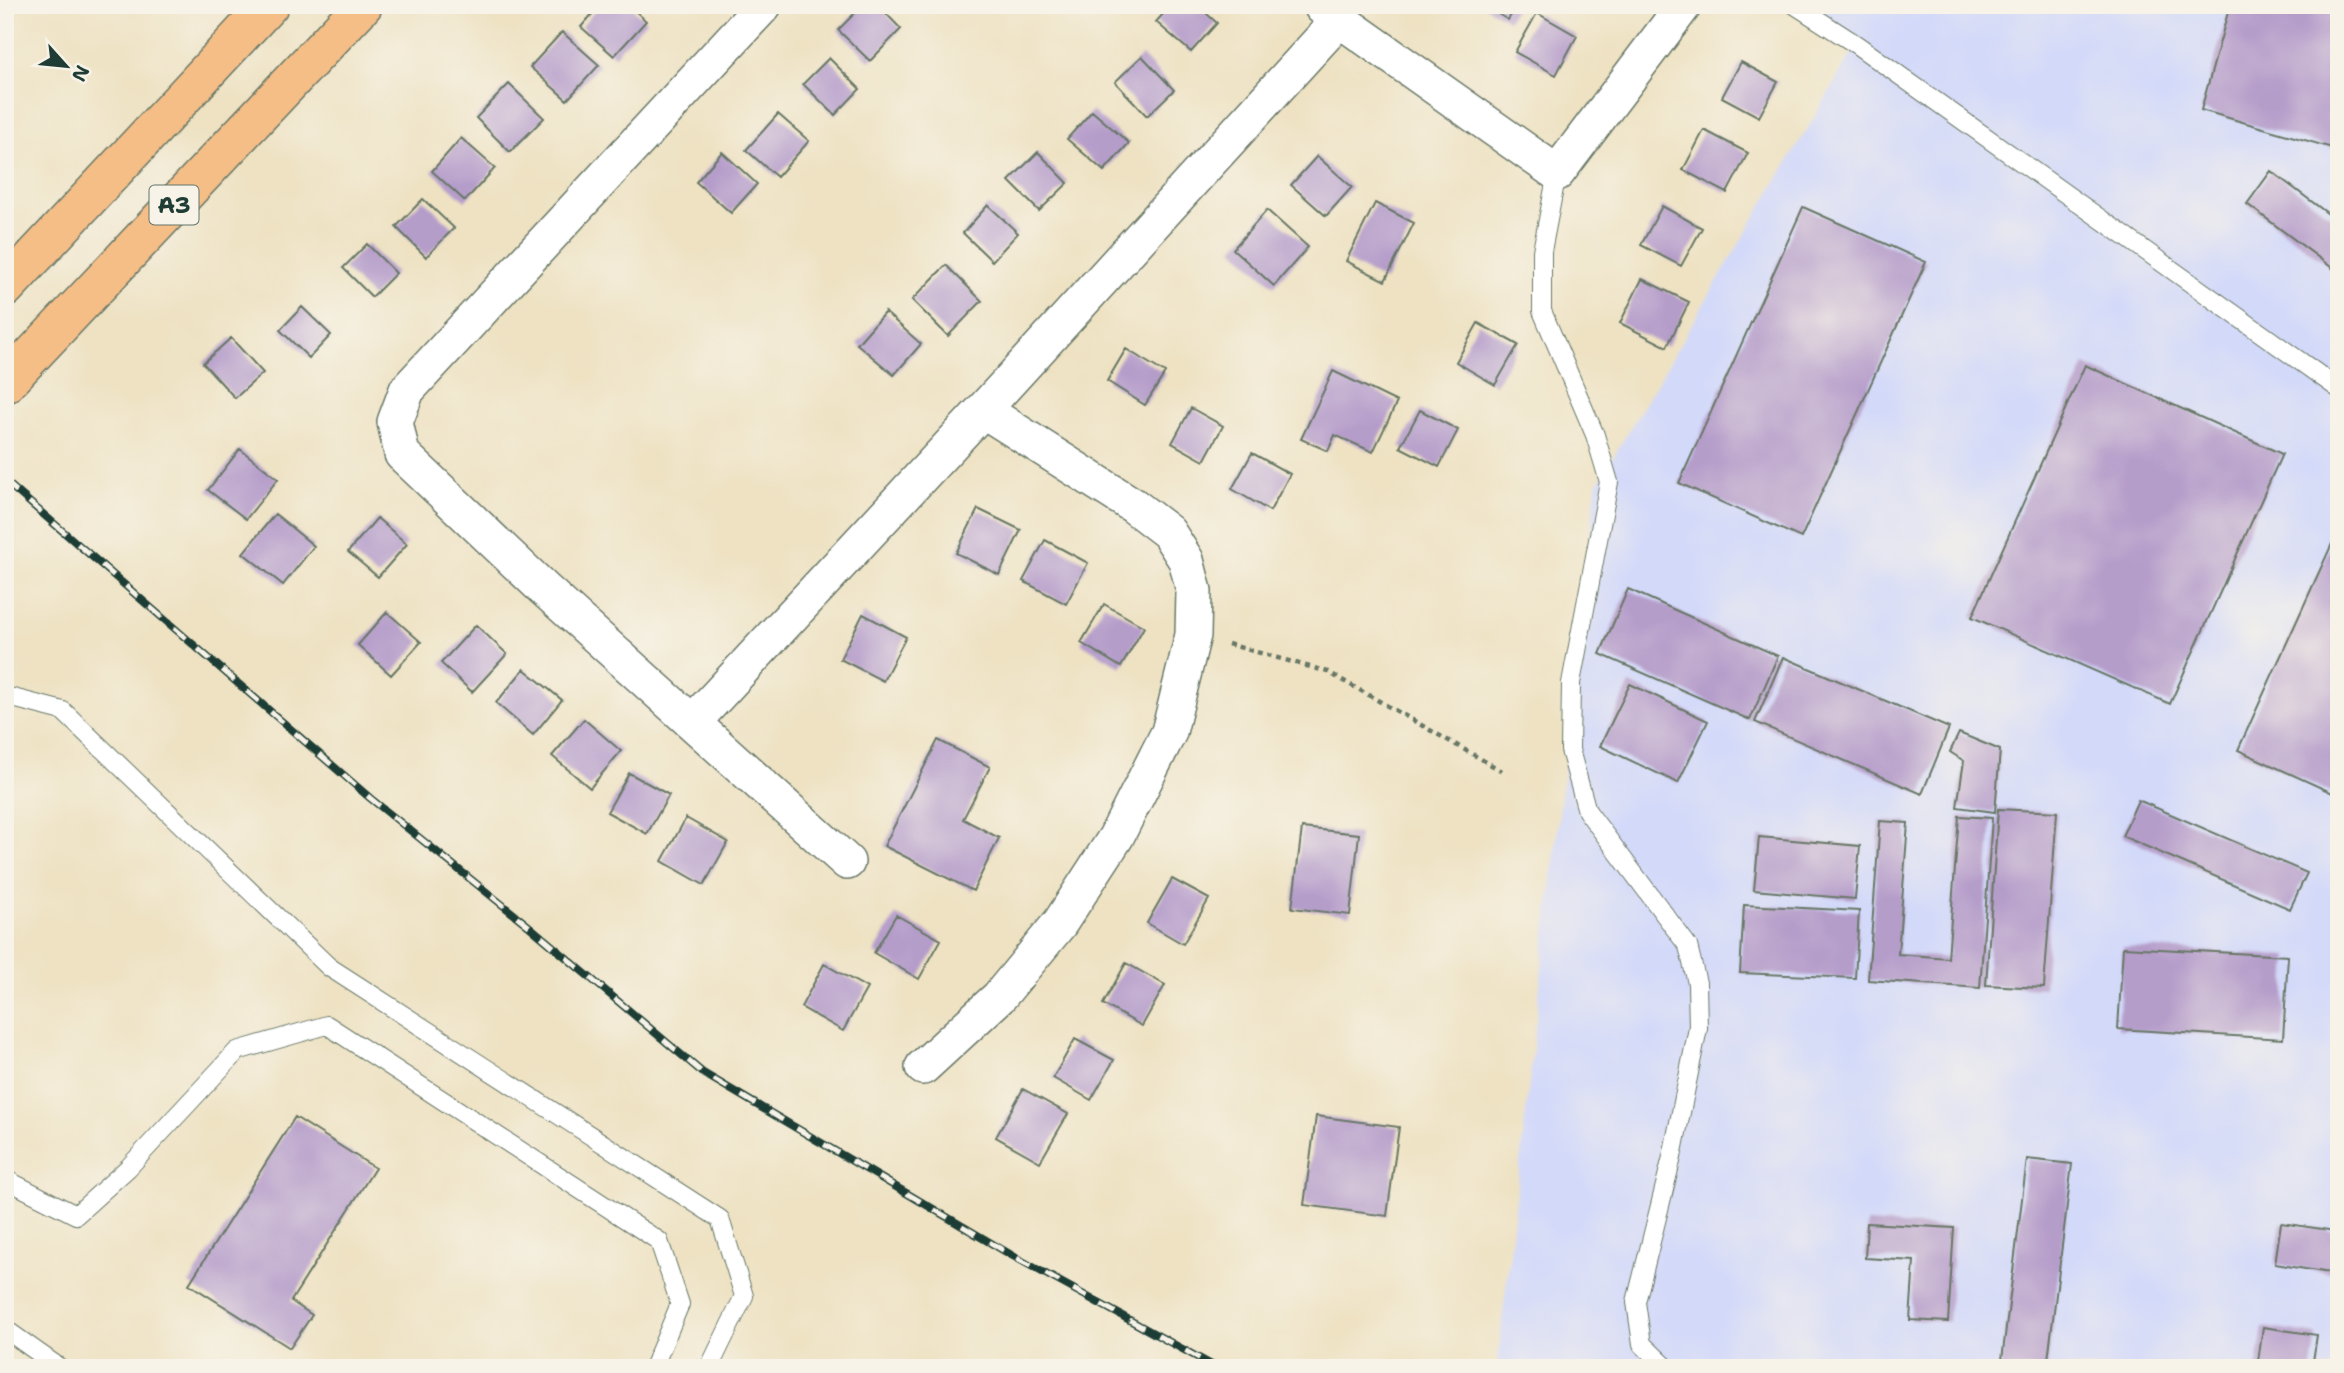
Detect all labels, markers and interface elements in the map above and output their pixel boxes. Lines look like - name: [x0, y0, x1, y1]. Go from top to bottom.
- north arrow: [32, 32, 102, 102]
- text: N: [66, 61, 95, 86]
- road number: A3: [150, 186, 198, 224]

